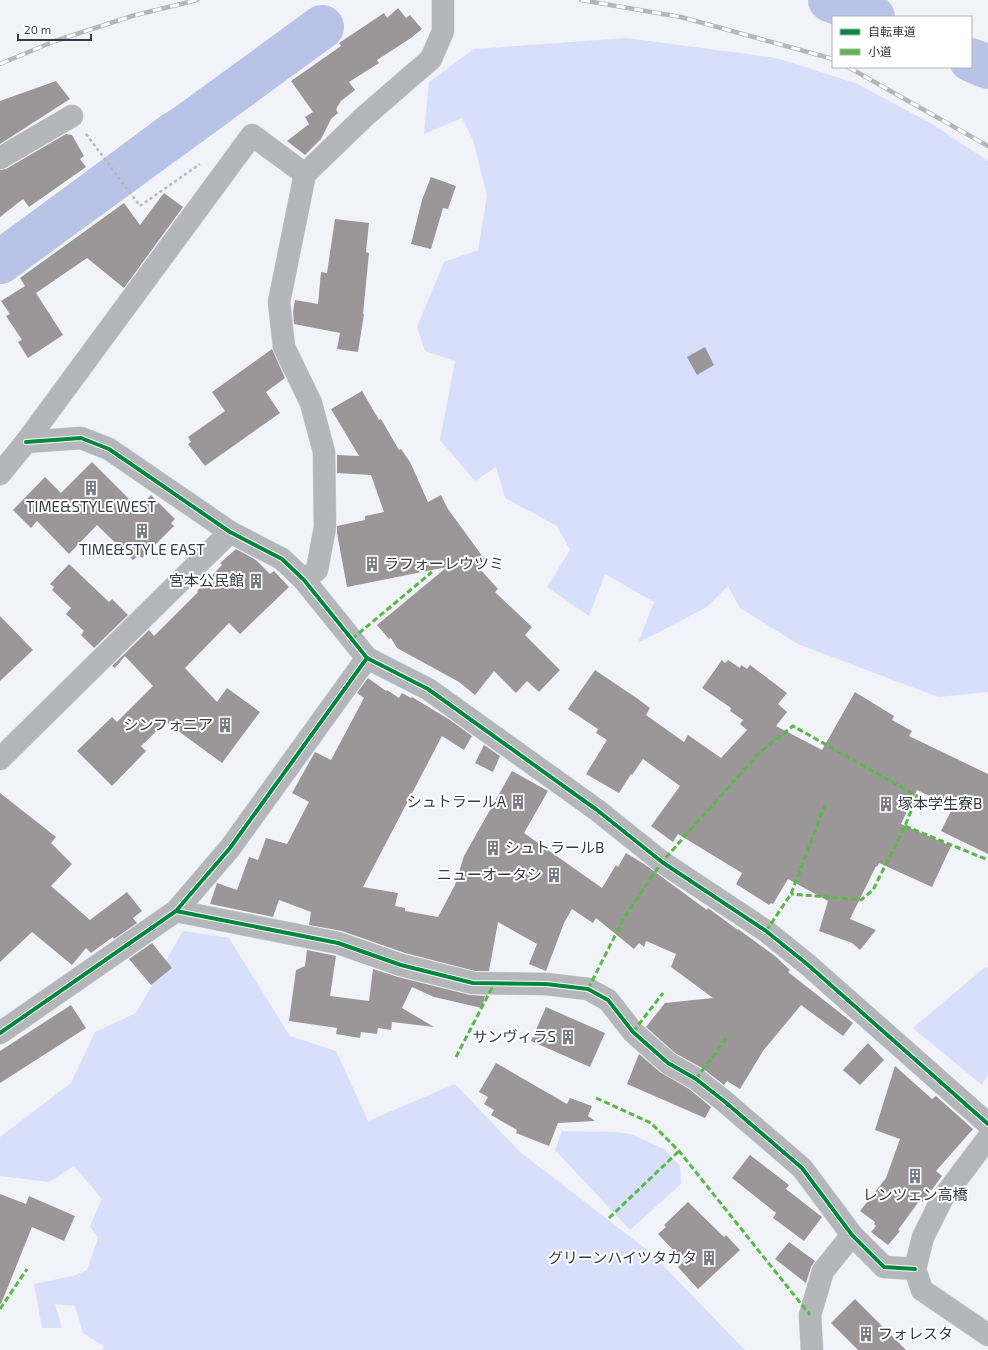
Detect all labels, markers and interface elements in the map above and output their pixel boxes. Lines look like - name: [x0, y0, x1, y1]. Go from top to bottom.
- scale bar: [18, 16, 91, 42]
- legend: [832, 16, 972, 68]
- text: 20 m: [24, 22, 51, 36]
- text: 自転車道: [868, 24, 916, 38]
- text: 小道: [868, 44, 892, 58]
- building icon: TIME&STYLE WEST: [82, 479, 100, 497]
- place label: TIME&STYLE WEST: [26, 497, 157, 515]
- building icon: TIME&STYLE EAST: [133, 522, 151, 540]
- place label: TIME&STYLE EAST: [79, 540, 205, 558]
- place label: ラフォーレウツミ: [384, 554, 504, 572]
- building icon: ラフォーレウツミ: [363, 555, 381, 573]
- place label: 宮本公民館: [169, 571, 244, 589]
- building icon: 宮本公民館: [247, 572, 265, 590]
- place label: シンフォニア: [123, 715, 213, 733]
- building icon: シンフォニア: [216, 716, 234, 734]
- place label: シュトラールA: [407, 792, 507, 810]
- building icon: シュトラールA: [509, 793, 527, 811]
- place label: 塚本学生寮B: [898, 794, 982, 812]
- building icon: 塚本学生寮B: [877, 795, 895, 813]
- place label: シュトラールB: [505, 838, 604, 856]
- building icon: シュトラールB: [484, 839, 502, 857]
- place label: ニューオータシ: [437, 865, 542, 883]
- building icon: ニューオータシ: [545, 866, 563, 884]
- place label: サンヴィラS: [473, 1027, 556, 1045]
- building icon: サンヴィラS: [559, 1028, 577, 1046]
- building icon: レンツェン高橋: [906, 1167, 924, 1185]
- place label: レンツェン高橋: [862, 1185, 968, 1203]
- place label: グリーンハイツタカタ: [548, 1248, 697, 1266]
- building icon: グリーンハイツタカタ: [700, 1249, 718, 1267]
- place label: フォレスタ: [878, 1324, 953, 1342]
- building icon: フォレスタ: [857, 1325, 875, 1343]

